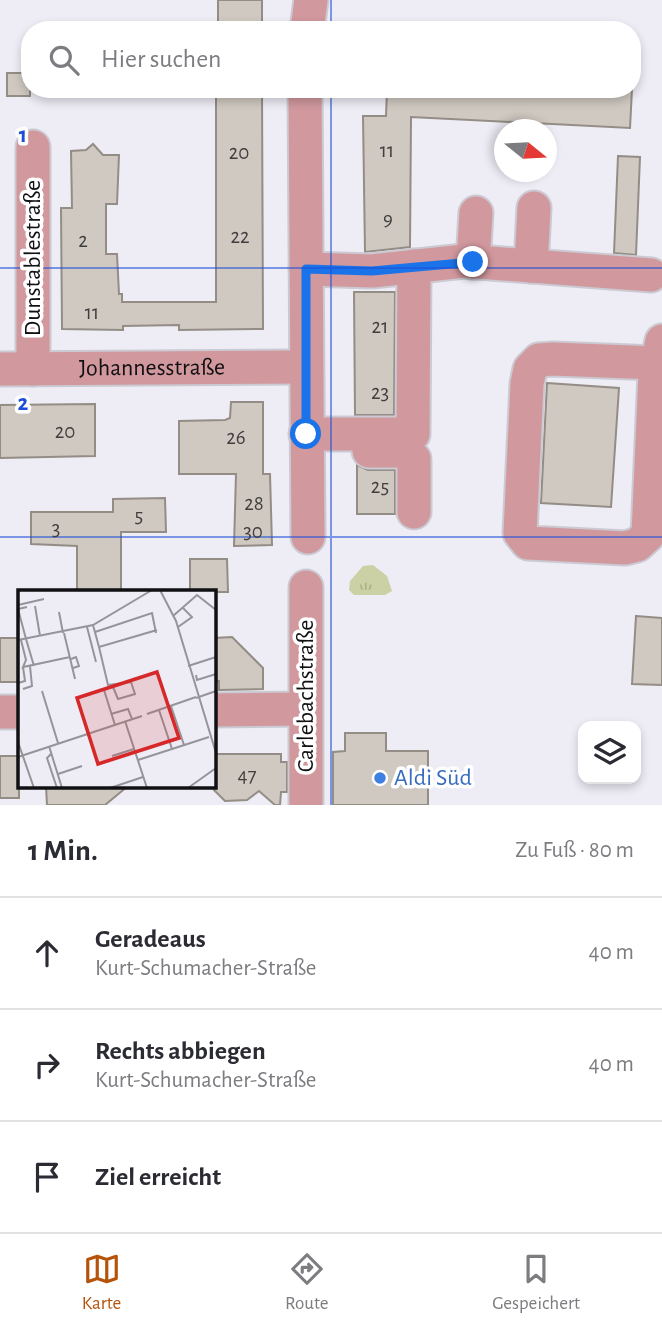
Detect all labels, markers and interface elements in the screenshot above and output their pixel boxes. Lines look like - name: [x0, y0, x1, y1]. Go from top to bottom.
- search box: [21, 21, 641, 98]
- icon: search: [45, 41, 83, 79]
- text: Hier suchen: [101, 46, 222, 72]
- north arrow: [494, 119, 557, 182]
- text: 1: [19, 124, 27, 147]
- house number: 11: [380, 140, 394, 161]
- house number: 20: [229, 142, 249, 163]
- street label: Dunstablestraße: [21, 180, 45, 336]
- house number: 9: [383, 208, 393, 229]
- house number: 22: [230, 226, 250, 247]
- house number: 2: [78, 230, 88, 251]
- route end: [457, 246, 488, 277]
- house number: 11: [85, 302, 99, 323]
- house number: 21: [372, 316, 388, 337]
- street label: Johannesstraße: [79, 356, 225, 380]
- house number: 23: [371, 382, 389, 403]
- text: 2: [18, 392, 29, 415]
- route start: [290, 418, 321, 449]
- house number: 20: [55, 421, 75, 442]
- house number: 26: [226, 427, 246, 448]
- house number: 25: [371, 476, 389, 497]
- house number: 28: [244, 493, 264, 514]
- house number: 5: [135, 505, 143, 526]
- house number: 3: [52, 518, 60, 539]
- house number: 30: [243, 521, 263, 542]
- inset map: [18, 590, 215, 788]
- street label: Carlebachstraße: [294, 620, 318, 772]
- map controls: [578, 721, 641, 784]
- button: layers: [578, 721, 641, 784]
- house number: 47: [238, 765, 257, 786]
- place label: Aldi Süd: [394, 766, 472, 790]
- marker: Aldi Süd: [372, 770, 388, 786]
- text: 1 Min.: [28, 836, 98, 866]
- text: Zu Fuß · 80 m: [515, 839, 634, 862]
- text: Geradeaus: [95, 926, 206, 952]
- icon: ahead: [28, 934, 66, 972]
- text: 40 m: [589, 941, 634, 964]
- text: Kurt-Schumacher-Straße: [95, 957, 316, 980]
- text: Rechts abbiegen: [95, 1038, 266, 1064]
- icon: right: [28, 1046, 66, 1084]
- text: 40 m: [589, 1053, 634, 1076]
- text: Kurt-Schumacher-Straße: [95, 1069, 316, 1092]
- icon: arrive: [28, 1158, 66, 1196]
- text: Ziel erreicht: [95, 1164, 221, 1190]
- tab: Karte: [82, 1250, 121, 1315]
- tab: Route: [285, 1250, 328, 1315]
- tab: Gespeichert: [492, 1250, 580, 1315]

